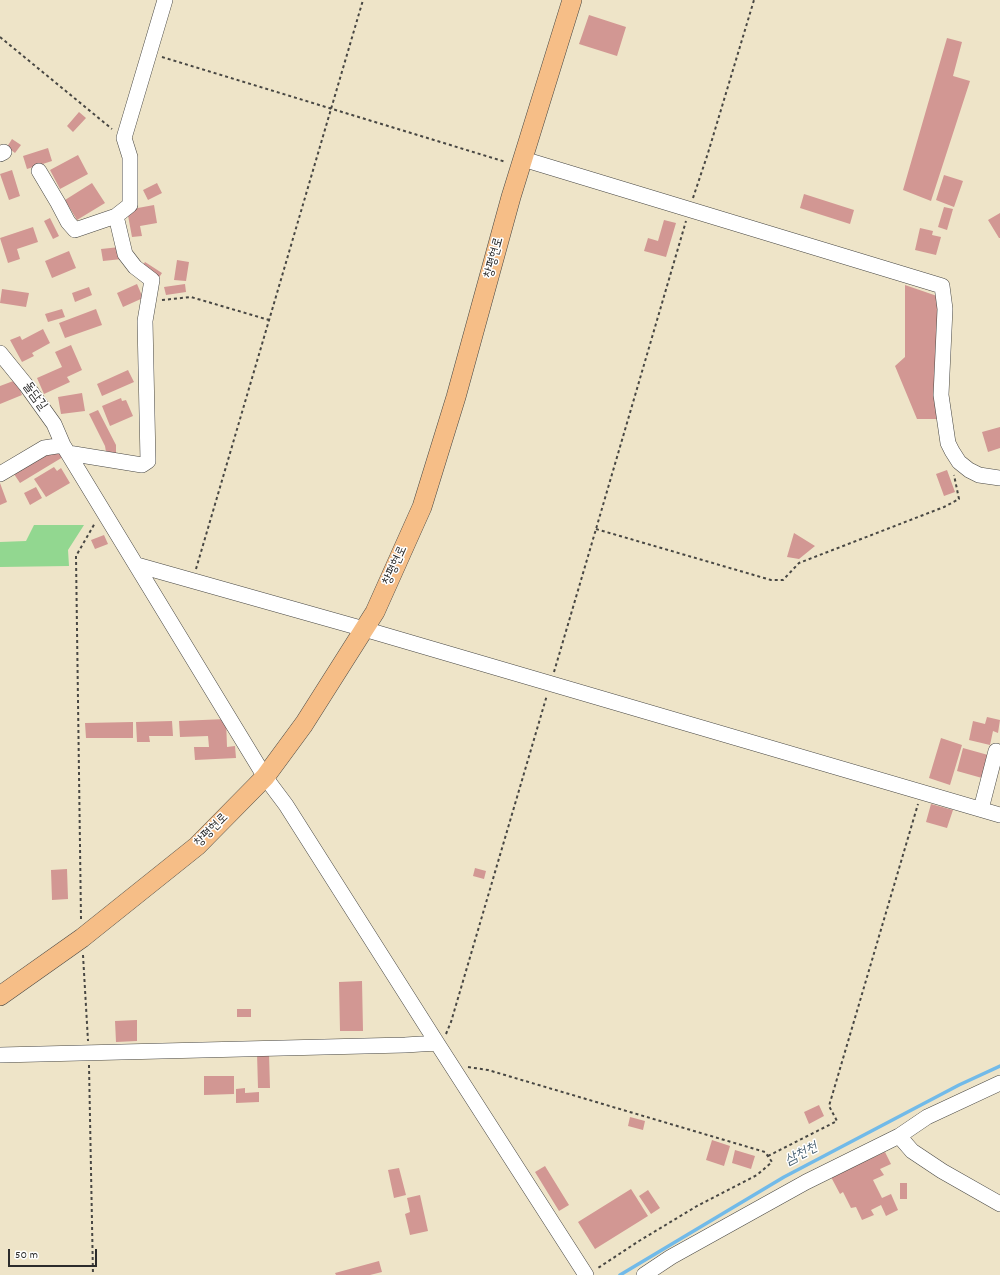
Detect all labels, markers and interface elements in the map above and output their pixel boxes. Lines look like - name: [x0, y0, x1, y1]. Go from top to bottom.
- street label: 창평현로: [482, 236, 508, 280]
- street label: 돌담길: [18, 380, 50, 414]
- street label: 창평현로: [380, 544, 412, 588]
- street label: 창평현로: [192, 811, 232, 851]
- water label: 삼천천: [783, 1140, 821, 1170]
- scale bar: [10, 1241, 99, 1267]
- text: 50 m: [15, 1247, 38, 1264]

